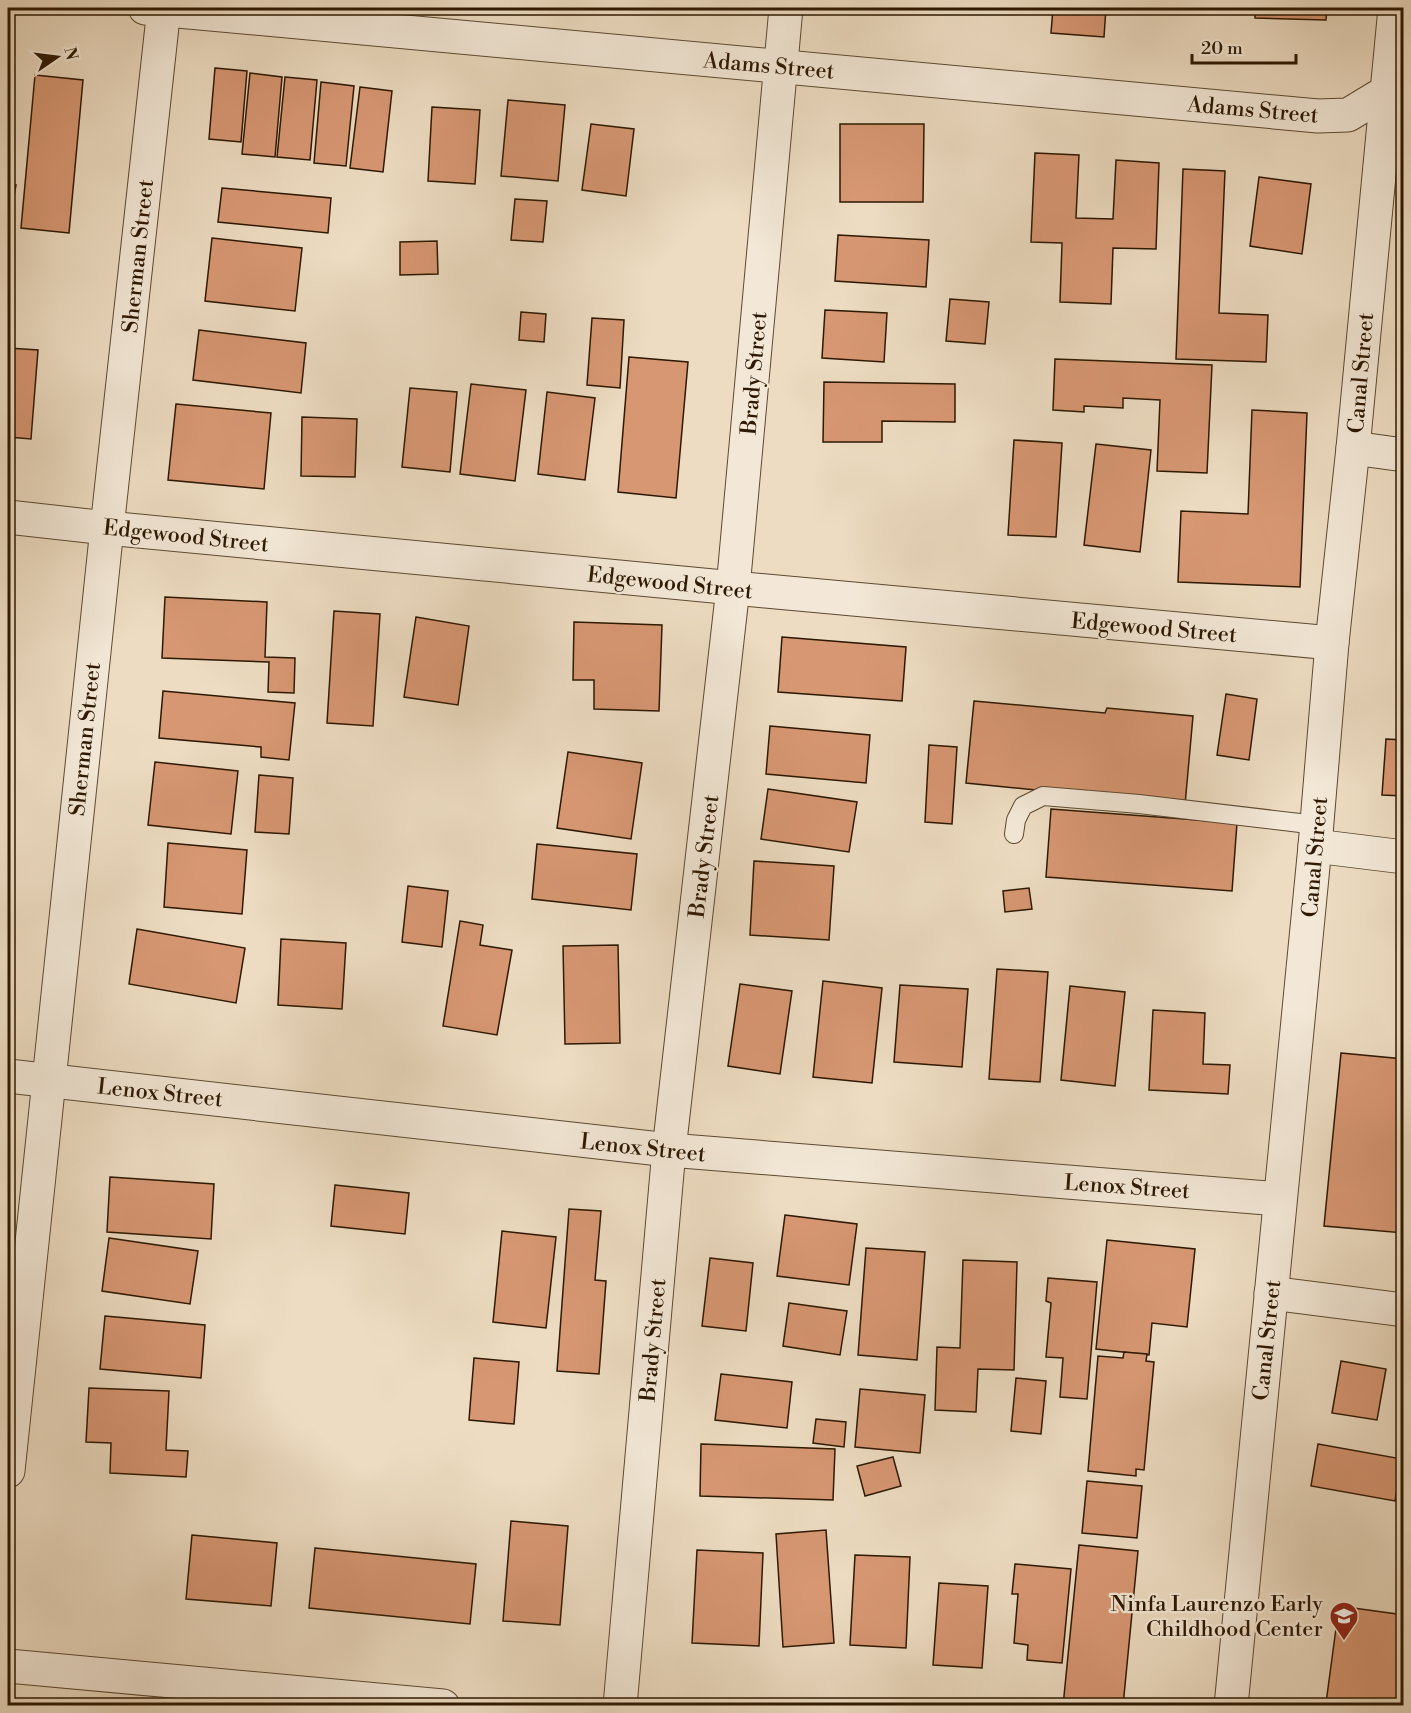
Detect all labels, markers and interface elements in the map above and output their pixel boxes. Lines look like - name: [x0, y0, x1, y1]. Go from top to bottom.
- north arrow: [27, 27, 87, 87]
- scale bar: [1192, 27, 1296, 65]
- text: 20 m: [1201, 37, 1243, 60]
- text: N: [59, 45, 82, 63]
- street label: Adams Street: [701, 47, 836, 86]
- street label: Adams Street: [1185, 91, 1320, 130]
- street label: Sherman Street: [117, 178, 160, 334]
- street label: Brady Street: [736, 310, 773, 437]
- street label: Canal Street: [1343, 311, 1380, 435]
- street label: Edgewood Street: [102, 514, 270, 559]
- street label: Edgewood Street: [586, 561, 754, 606]
- street label: Edgewood Street: [1070, 608, 1238, 649]
- street label: Sherman Street: [64, 661, 107, 817]
- street label: Brady Street: [683, 793, 725, 920]
- street label: Canal Street: [1297, 795, 1334, 919]
- street label: Lenox Street: [96, 1073, 224, 1114]
- street label: Lenox Street: [579, 1128, 707, 1169]
- street label: Lenox Street: [1063, 1170, 1191, 1205]
- street label: Brady Street: [635, 1277, 672, 1404]
- street label: Canal Street: [1248, 1278, 1287, 1402]
- place label: Ninfa Laurenzo Early Childhood Center: [1111, 1591, 1323, 1643]
- school or university icon: Ninfa Laurenzo Early Childhood Center: [1328, 1600, 1360, 1642]

